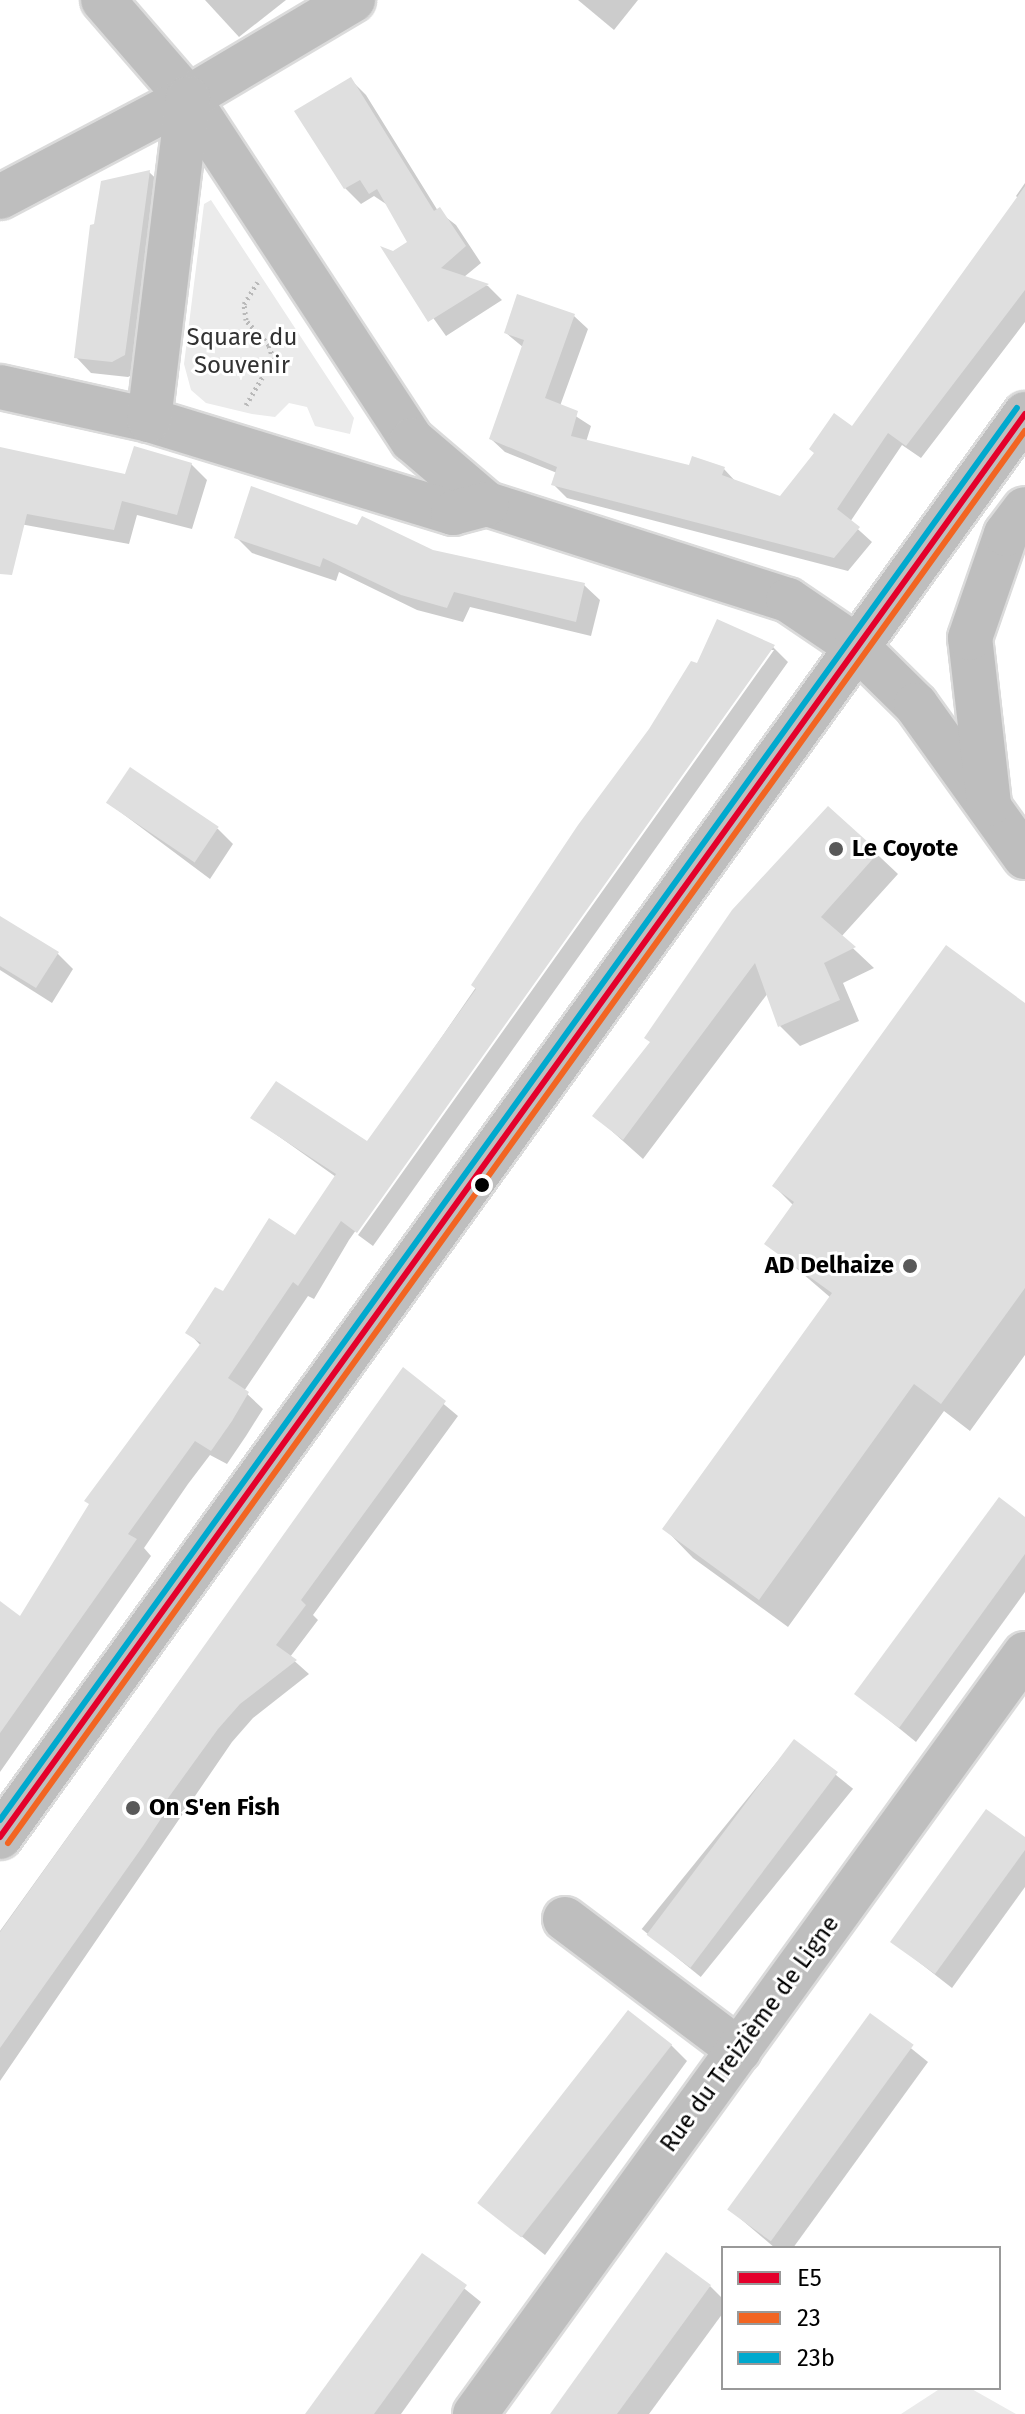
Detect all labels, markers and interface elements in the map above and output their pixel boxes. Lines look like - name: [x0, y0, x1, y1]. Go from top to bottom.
- park label: Square du Souvenir: [187, 324, 297, 380]
- place label: Le Coyote: [852, 835, 958, 863]
- marker: Le Coyote: [827, 840, 845, 858]
- unlabelled marker: [474, 1177, 490, 1193]
- place label: AD Delhaize: [765, 1252, 894, 1280]
- marker: AD Delhaize: [901, 1257, 919, 1275]
- place label: On S'en Fish: [149, 1794, 280, 1822]
- marker: On S'en Fish: [124, 1799, 142, 1817]
- street label: Rue du Treizième de Ligne: [655, 1910, 845, 2158]
- legend: [721, 2246, 1001, 2390]
- text: E5: [797, 2264, 822, 2292]
- text: 23: [797, 2304, 821, 2332]
- text: 23b: [797, 2344, 835, 2372]

